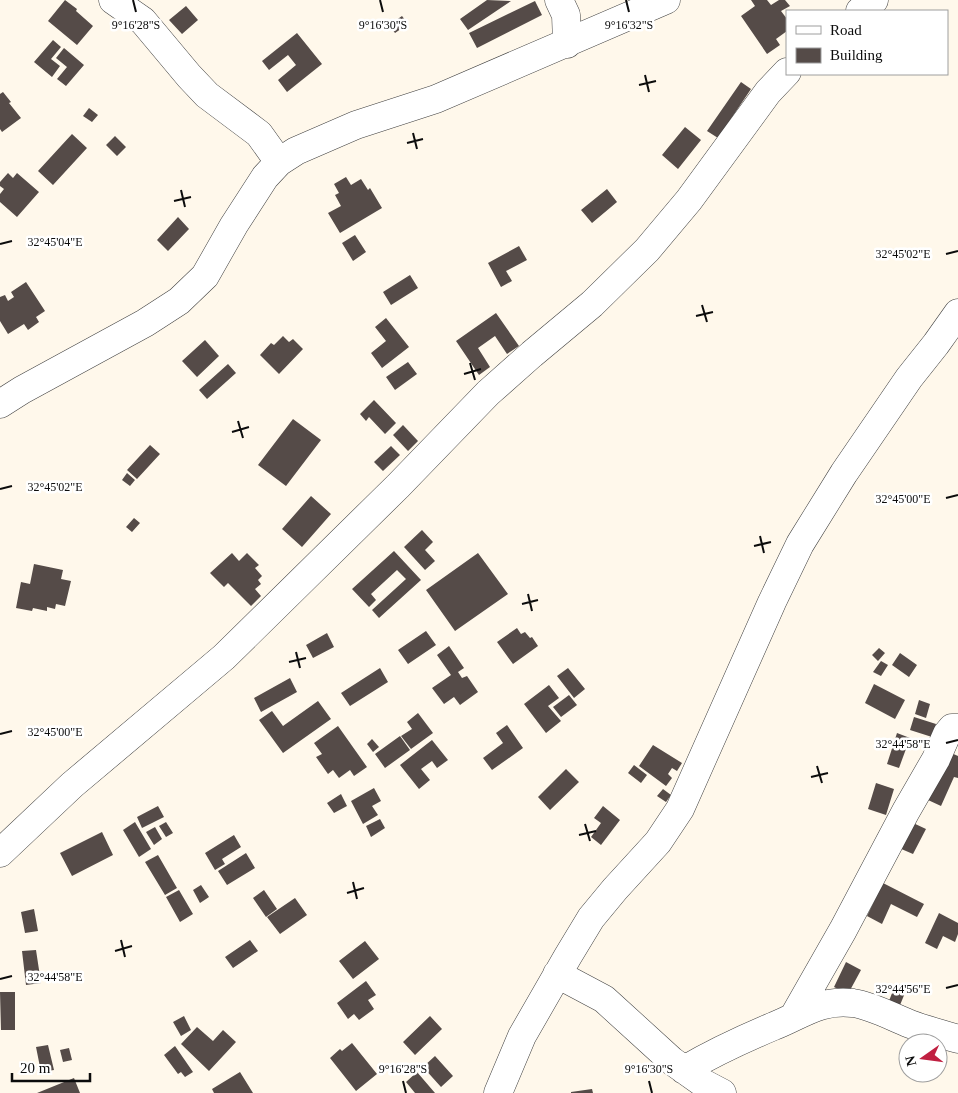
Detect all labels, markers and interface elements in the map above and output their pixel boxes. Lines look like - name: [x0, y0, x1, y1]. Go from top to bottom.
- legend: [786, 10, 948, 75]
- text: 9°16'28"S: [112, 18, 160, 32]
- text: 9°16'30"S: [359, 18, 407, 32]
- text: 9°16'32"S: [605, 18, 653, 32]
- text: Road: [830, 22, 862, 38]
- text: Building: [830, 47, 883, 63]
- text: 32°45'04"E: [27, 235, 83, 249]
- text: 32°45'02"E: [875, 247, 931, 261]
- text: 32°45'02"E: [27, 480, 83, 494]
- text: 32°45'00"E: [875, 492, 931, 506]
- text: 32°45'00"E: [27, 725, 83, 739]
- text: 32°44'58"E: [875, 737, 931, 751]
- text: 32°44'58"E: [27, 970, 83, 984]
- text: 32°44'56"E: [875, 982, 931, 996]
- north arrow: [898, 1033, 948, 1083]
- scale bar: [12, 1050, 90, 1082]
- text: N: [902, 1054, 919, 1068]
- text: 20 m: [20, 1060, 51, 1076]
- text: 9°16'28"S: [379, 1062, 427, 1076]
- text: 9°16'30"S: [625, 1062, 673, 1076]

